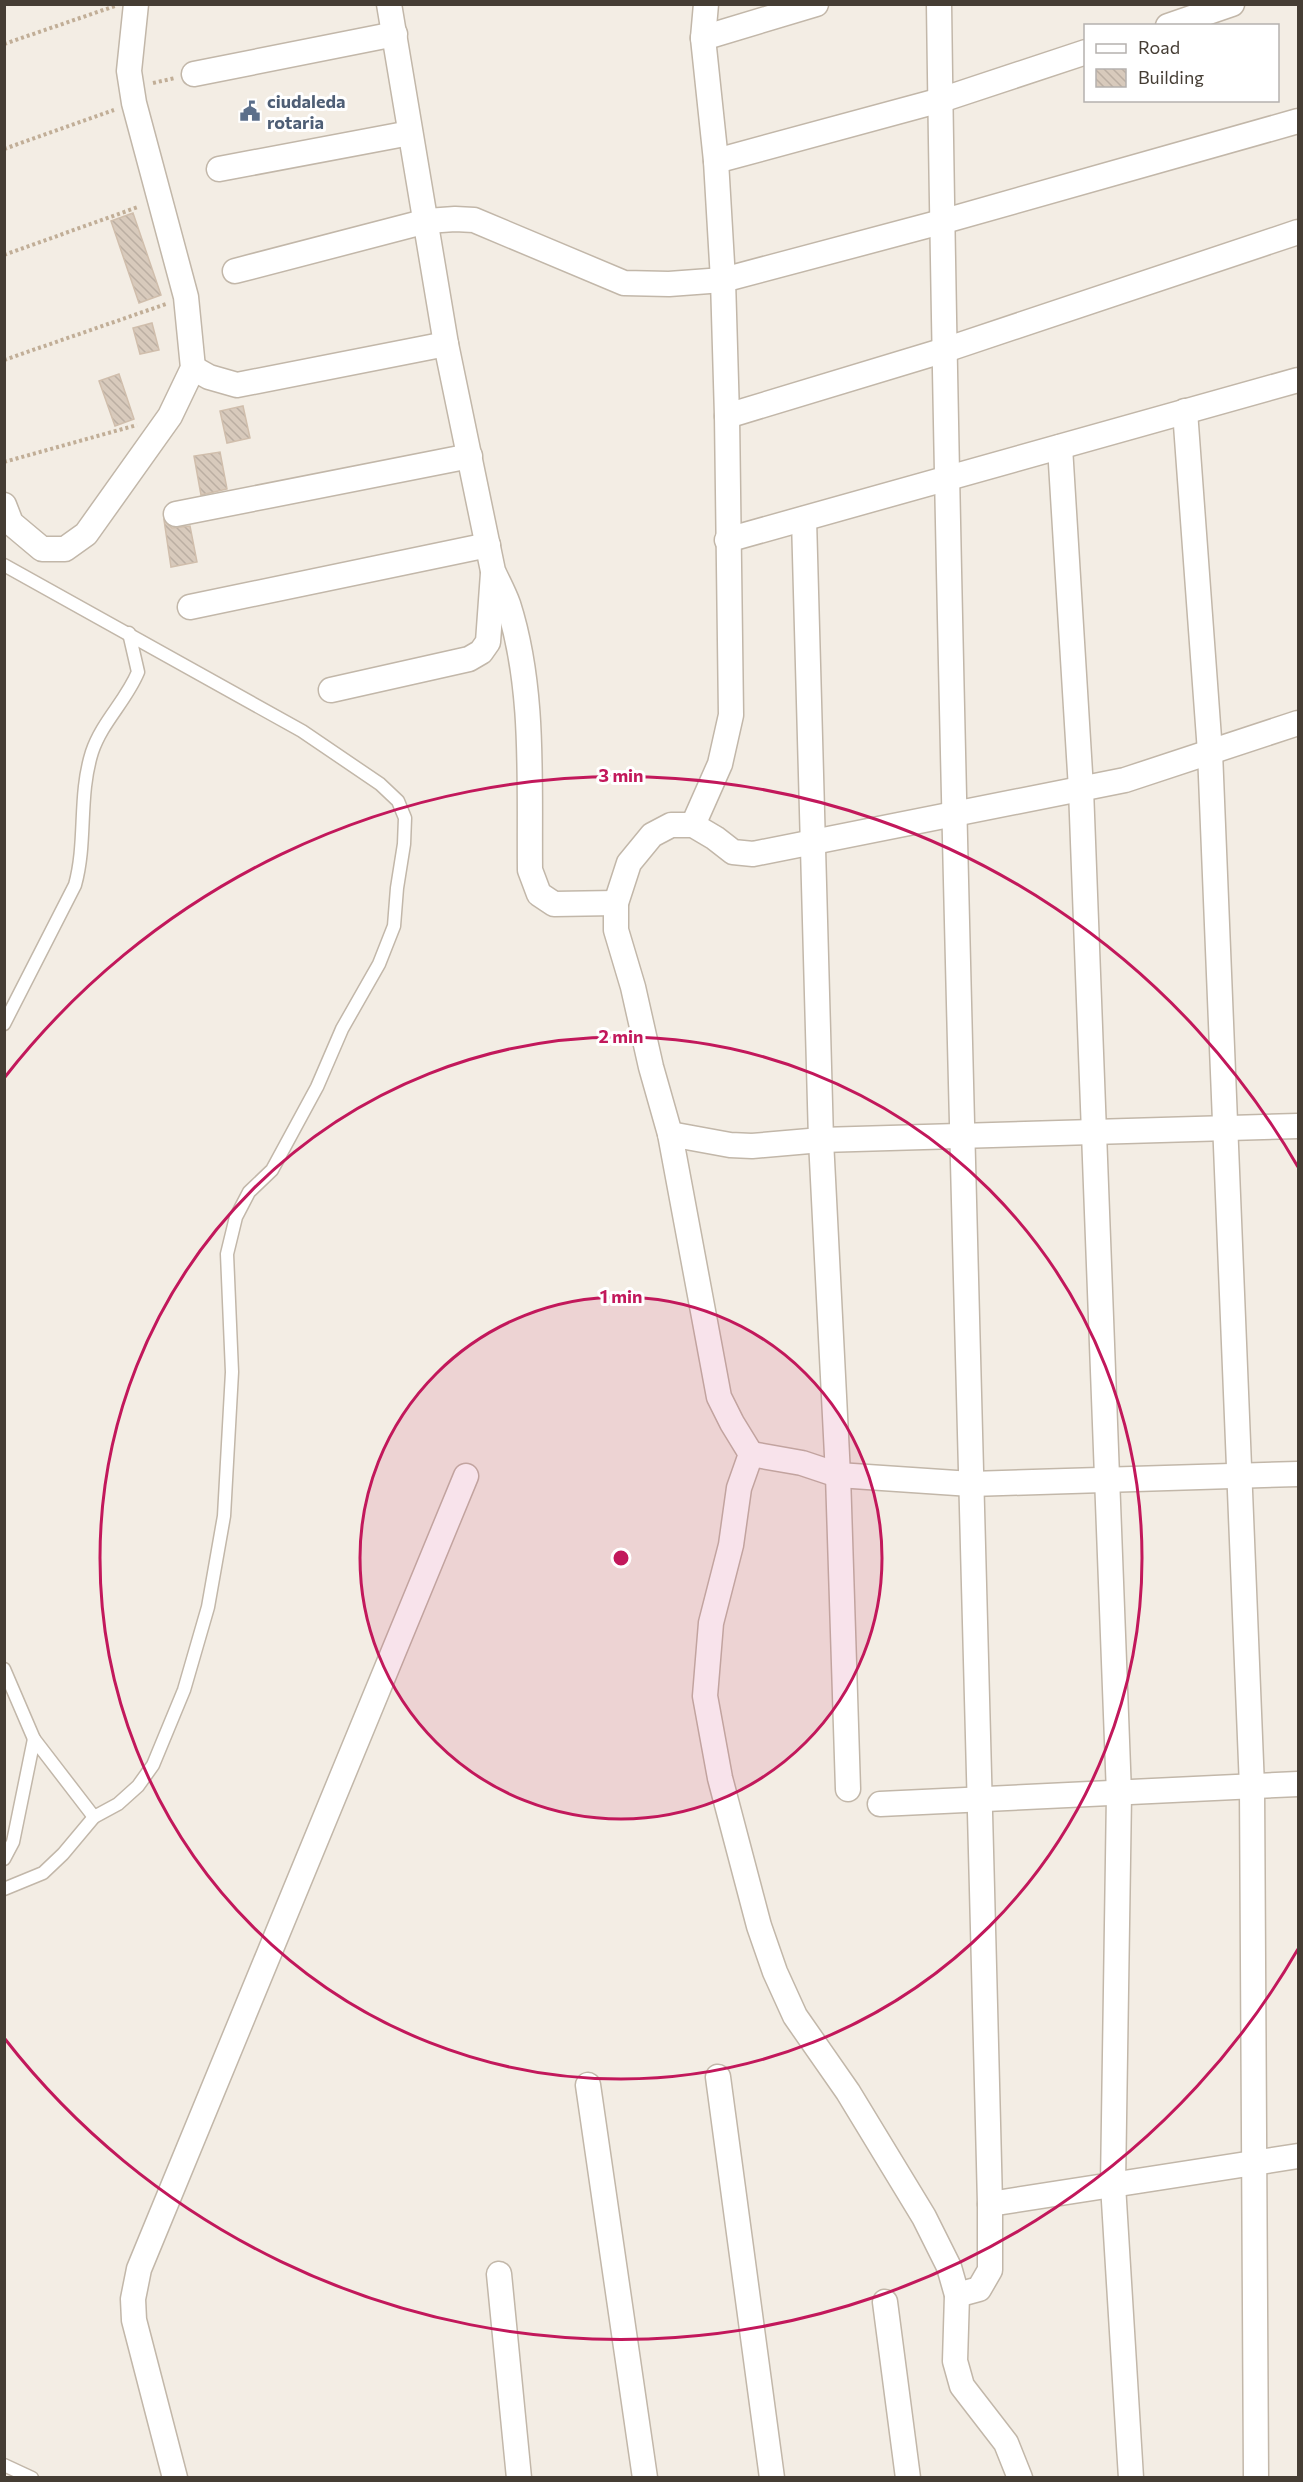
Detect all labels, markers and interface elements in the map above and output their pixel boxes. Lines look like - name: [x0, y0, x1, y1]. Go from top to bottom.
- legend: [1084, 24, 1279, 102]
- text: Road: [1138, 36, 1180, 58]
- text: Building: [1138, 66, 1204, 88]
- place label: ciudaleda rotaria: [267, 90, 345, 133]
- public building icon: ciudaleda rotaria: [238, 99, 262, 123]
- text: 3 min: [598, 764, 644, 786]
- text: 2 min: [599, 1025, 643, 1047]
- text: 1 min: [600, 1285, 642, 1307]
- centre of rings: [611, 1548, 631, 1568]

